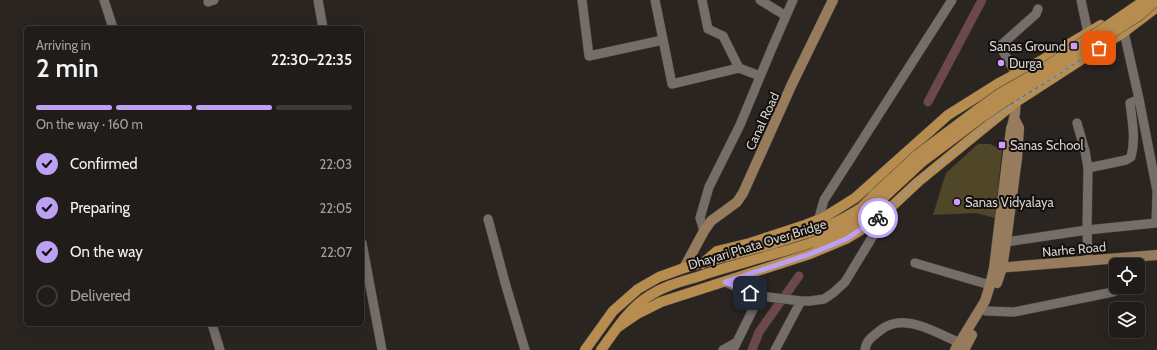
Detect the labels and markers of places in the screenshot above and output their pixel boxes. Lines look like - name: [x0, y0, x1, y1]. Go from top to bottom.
- pin: [1082, 31, 1116, 65]
- place label: Sanas Ground: [989, 38, 1066, 54]
- marker: Sanas Ground: [1069, 41, 1079, 51]
- place label: Durga: [1009, 55, 1043, 71]
- marker: Durga: [996, 58, 1006, 68]
- place label: Sanas School: [1010, 137, 1084, 153]
- marker: Sanas School: [997, 140, 1007, 150]
- place label: Sanas Vidyalaya: [965, 194, 1054, 210]
- marker: Sanas Vidyalaya: [952, 197, 962, 207]
- pin: [733, 276, 767, 310]

